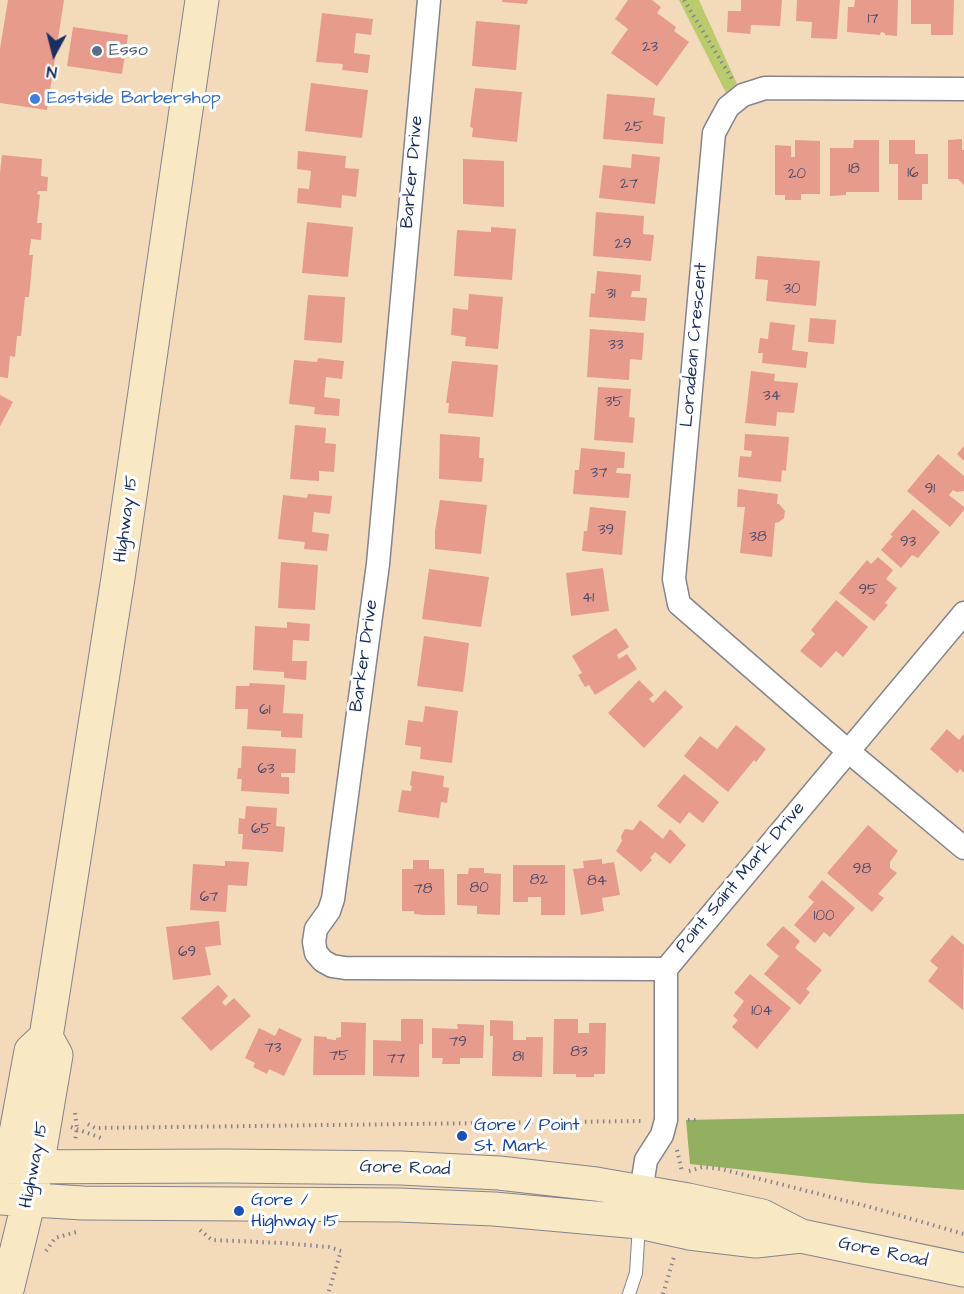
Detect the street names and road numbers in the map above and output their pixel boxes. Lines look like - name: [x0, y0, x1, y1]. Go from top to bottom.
- street label: Barker Drive: [397, 115, 429, 229]
- street label: Loradean Crescent: [677, 262, 713, 428]
- street label: Highway 15: [110, 474, 144, 564]
- street label: Barker Drive: [346, 598, 384, 714]
- street label: Point Saint Mark Drive: [672, 798, 810, 958]
- street label: Highway 15: [16, 1120, 54, 1210]
- street label: Gore Road: [359, 1157, 451, 1181]
- street label: Gore Road: [836, 1233, 930, 1273]

